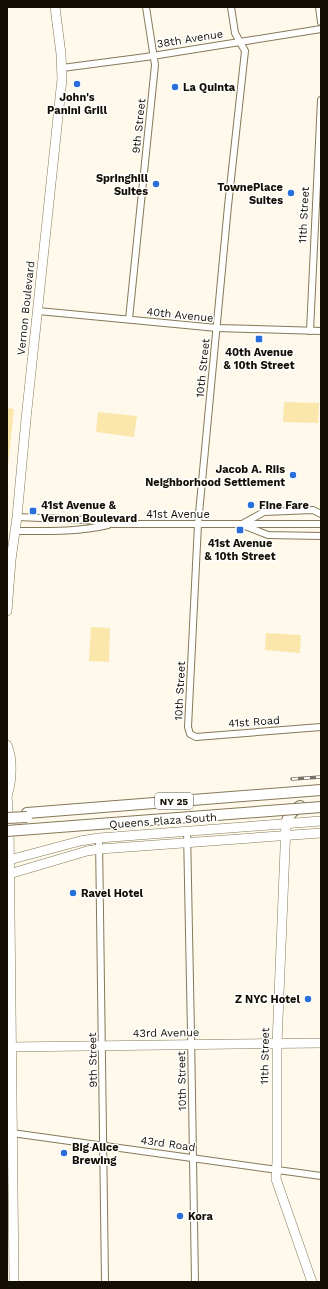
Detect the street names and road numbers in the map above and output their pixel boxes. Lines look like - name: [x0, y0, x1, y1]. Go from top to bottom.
- street label: 38th Avenue: [156, 27, 224, 51]
- street label: 9th Street: [130, 98, 148, 154]
- street label: 11th Street: [296, 186, 312, 244]
- street label: Vernon Boulevard: [15, 260, 37, 356]
- street label: 40th Avenue: [146, 305, 214, 325]
- street label: 10th Street: [193, 337, 213, 398]
- street label: 41st Avenue: [146, 508, 210, 521]
- street label: 10th Street: [172, 661, 188, 721]
- street label: 41st Road: [228, 714, 280, 730]
- road number: NY 25: [155, 793, 193, 809]
- street label: Queens Plaza South: [109, 811, 217, 831]
- street label: 43rd Avenue: [133, 1026, 199, 1040]
- street label: 11th Street: [258, 1027, 272, 1085]
- street label: 9th Street: [86, 1032, 100, 1088]
- street label: 10th Street: [175, 1051, 189, 1111]
- street label: 43rd Road: [140, 1134, 196, 1154]

